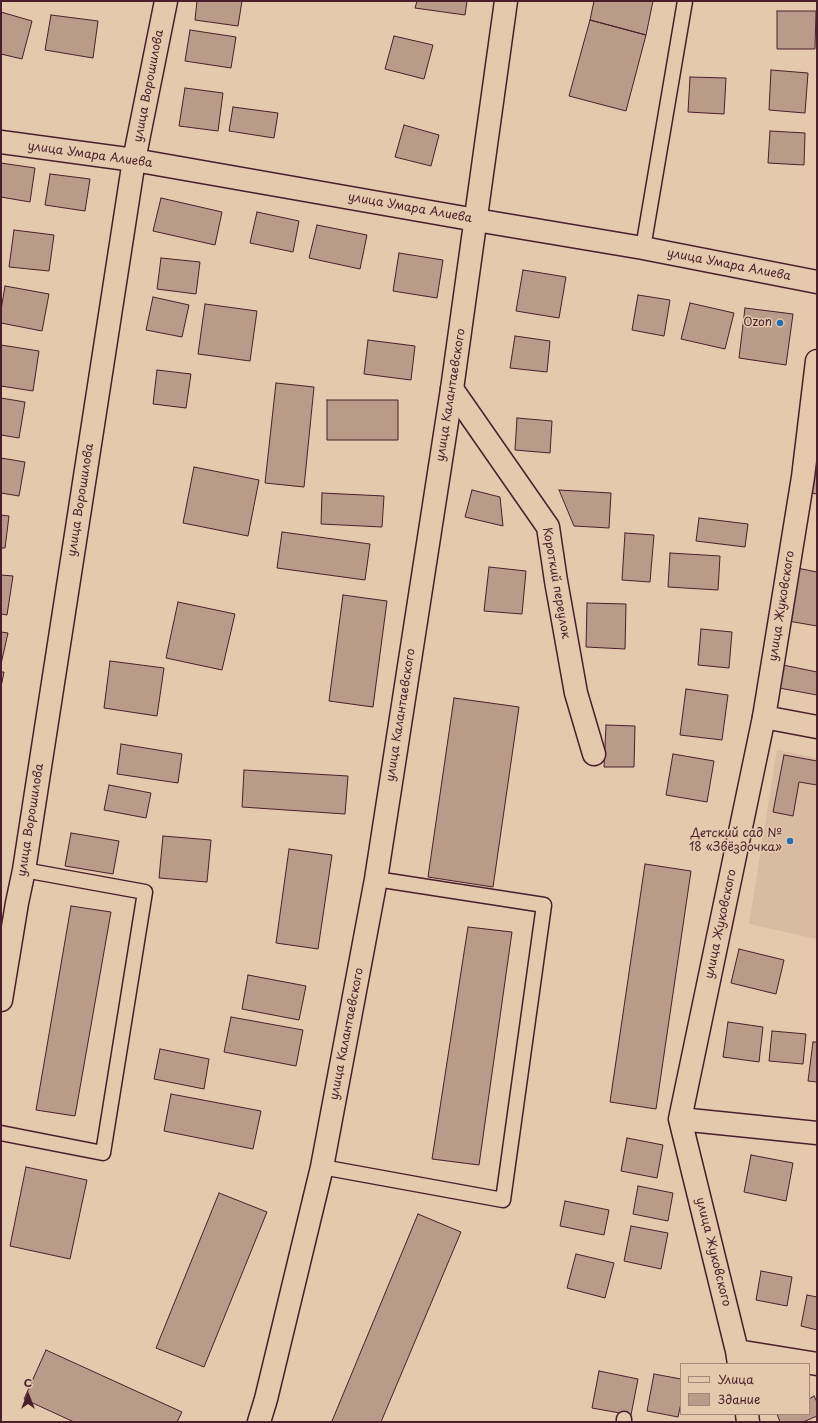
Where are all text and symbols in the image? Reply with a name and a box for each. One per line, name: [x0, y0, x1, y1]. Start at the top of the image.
street label: улица Ворошилова: [131, 29, 167, 143]
street label: улица Умара Алиева: [27, 139, 153, 171]
street label: улица Умара Алиева: [347, 190, 473, 226]
street label: улица Умара Алиева: [666, 246, 792, 284]
place label: Ozon: [743, 316, 772, 330]
marker: Ozon: [775, 318, 785, 328]
street label: улица Калантаевского: [433, 327, 469, 463]
street label: улица Ворошилова: [65, 442, 97, 558]
street label: Короткий переулок: [539, 526, 573, 640]
street label: улица Жуковского: [766, 550, 798, 662]
street label: улица Калантаевского: [383, 647, 419, 783]
street label: улица Ворошилова: [15, 762, 47, 878]
place label: Детский сад № 18 «Звёздочка»: [689, 827, 782, 855]
marker: Детский сад № 18 «Звёздочка»: [785, 836, 795, 846]
street label: улица Жуковского: [702, 868, 740, 980]
street label: улица Калантаевского: [327, 967, 367, 1101]
street label: улица Жуковского: [693, 1196, 733, 1308]
legend: [680, 1363, 810, 1415]
text: Улица: [718, 1370, 754, 1388]
text: С: [24, 1374, 32, 1391]
north arrow: [8, 1375, 48, 1415]
text: Здание: [718, 1390, 760, 1408]

